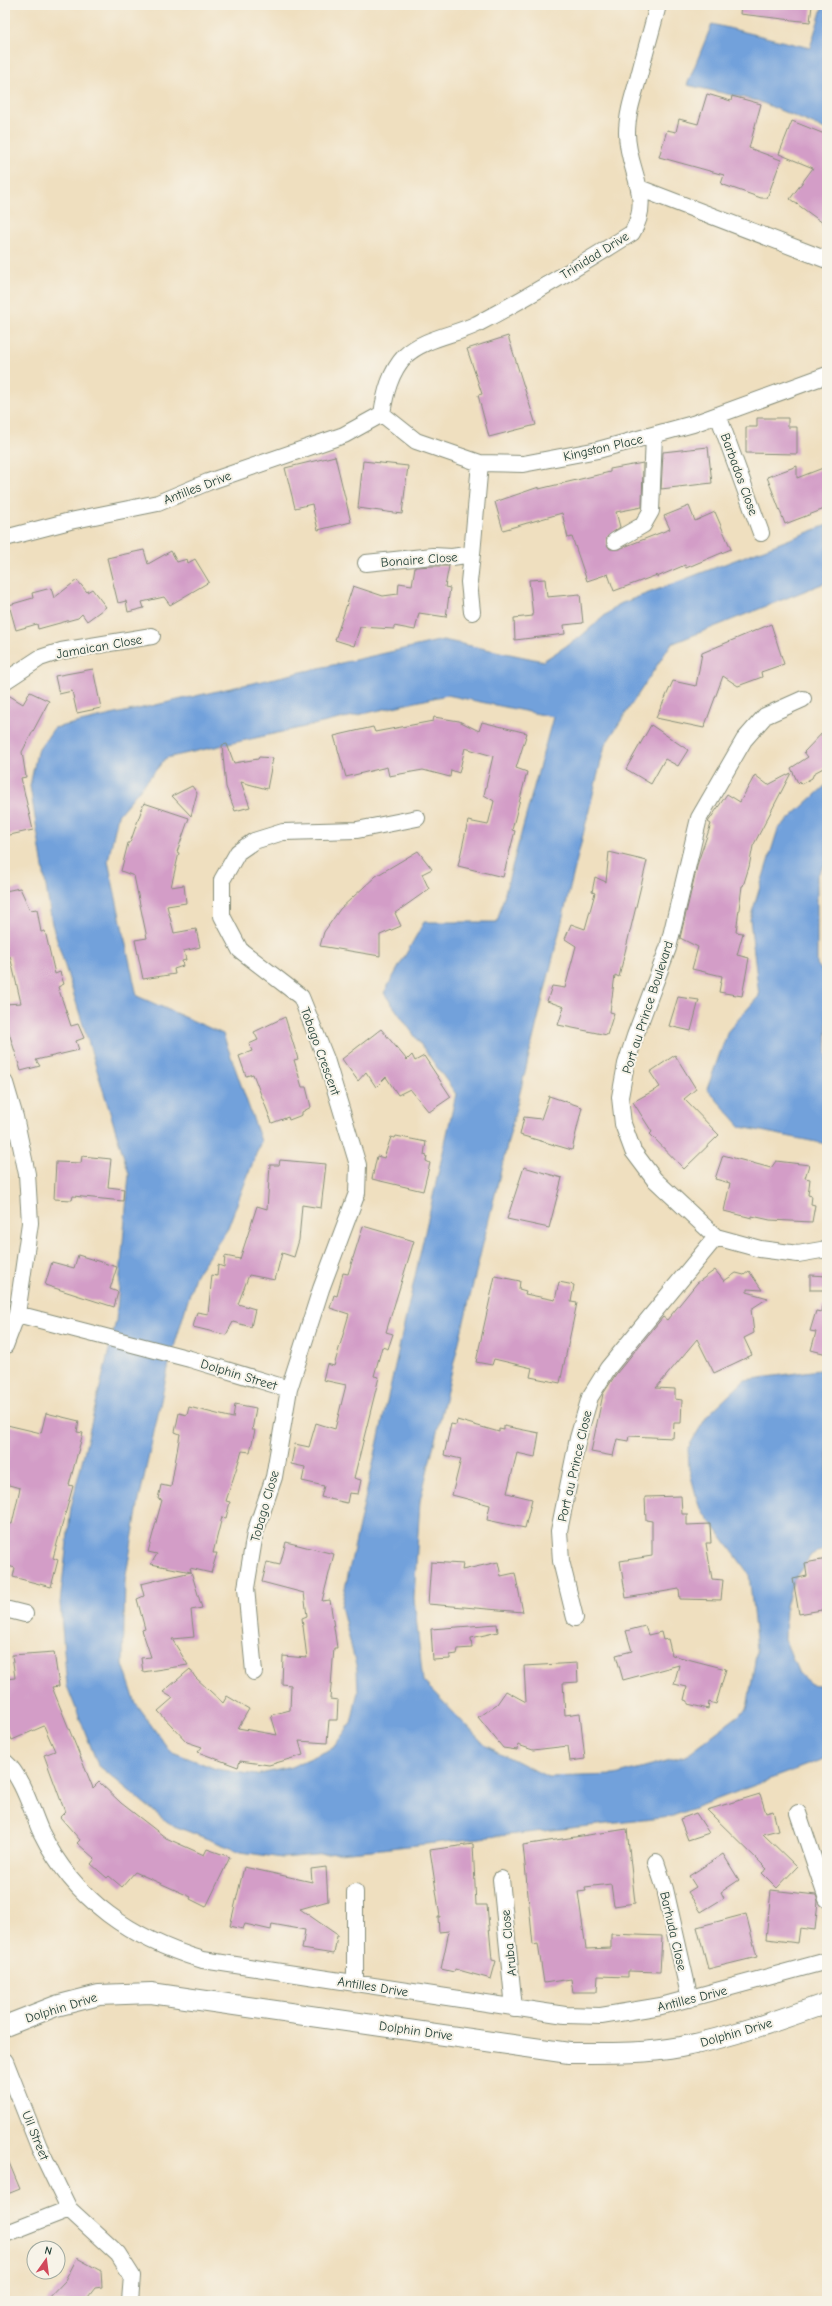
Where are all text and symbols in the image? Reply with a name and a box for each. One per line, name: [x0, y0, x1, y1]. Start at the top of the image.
street label: Trinidad Drive: [557, 228, 632, 282]
street label: Kingston Place: [562, 431, 645, 464]
street label: Barbados Close: [718, 431, 762, 518]
street label: Antilles Drive: [161, 468, 234, 507]
street label: Bonaire Close: [380, 549, 458, 570]
street label: Jamaican Close: [55, 631, 144, 661]
street label: Port au Prince Boulevard: [619, 939, 676, 1075]
street label: Tobago Crescent: [298, 1005, 344, 1098]
street label: Dolphin Street: [199, 1356, 280, 1394]
street label: Port au Prince Close: [554, 1409, 595, 1523]
street label: Tobago Close: [247, 1468, 282, 1544]
street label: Barhuda Close: [657, 1890, 690, 1973]
street label: Aruba Close: [497, 1908, 519, 1977]
street label: Antilles Drive: [337, 1974, 410, 2000]
street label: Antilles Drive: [656, 1982, 729, 2014]
street label: Dolphin Drive: [23, 1989, 99, 2026]
street label: Dolphin Drive: [698, 2015, 774, 2050]
street label: Dolphin Drive: [378, 2018, 454, 2043]
street label: Uil Street: [19, 2108, 53, 2163]
north arrow: [26, 2240, 66, 2280]
text: N: [43, 2244, 53, 2258]

